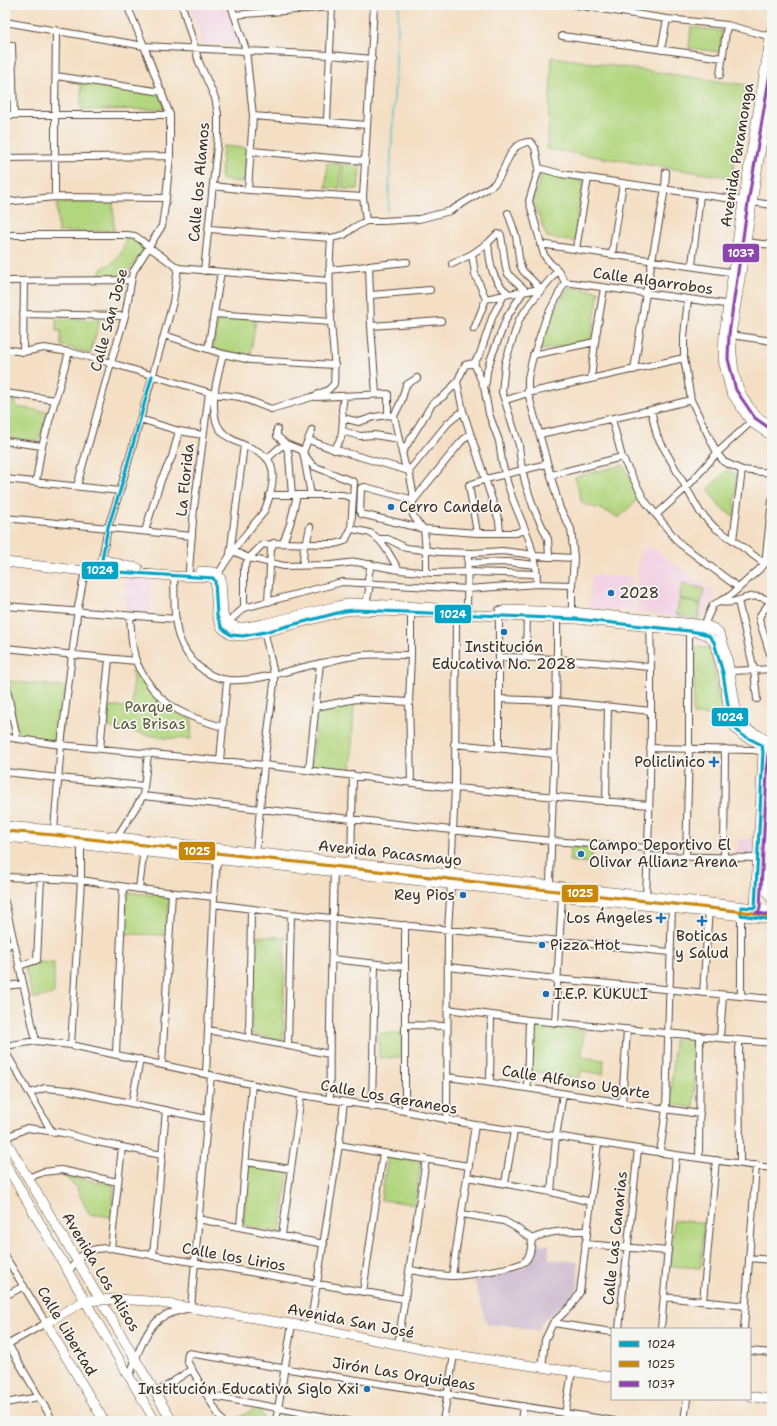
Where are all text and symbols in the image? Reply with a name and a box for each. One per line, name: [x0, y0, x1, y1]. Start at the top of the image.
street label: Avenida Paramonga: [716, 81, 758, 229]
street label: Calle los Alamos: [184, 121, 214, 243]
line badge: 1037: [722, 243, 760, 263]
text: 1037: [727, 246, 755, 261]
street label: Calle Algarrobos: [592, 263, 714, 299]
street label: Calle San Jose: [86, 266, 132, 374]
street label: La Florida: [171, 442, 199, 518]
place label: Cerro Candela: [399, 497, 503, 517]
marker: Cerro Candela: [386, 502, 396, 512]
line badge: 1024: [81, 561, 119, 580]
text: 1024: [87, 563, 114, 578]
place label: 2028: [619, 583, 659, 603]
marker: 2028: [606, 588, 616, 598]
line badge: 1024: [434, 604, 472, 624]
text: 1024: [440, 607, 467, 622]
marker: Institución Educativa No. 2028: [499, 627, 509, 637]
place label: Institución Educativa No. 2028: [432, 637, 576, 674]
park label: Parque Las Brisas: [112, 697, 186, 734]
line badge: 1024: [711, 707, 749, 727]
text: 1024: [717, 710, 744, 725]
place label: Policlinico: [634, 752, 705, 772]
marker: Policlinico: [708, 756, 720, 768]
place label: Campo Deportivo El Olivar Allianz Arena: [589, 835, 738, 872]
street label: Avenida Pacasmayo: [317, 836, 463, 870]
line badge: 1025: [178, 841, 216, 861]
text: 1025: [184, 844, 210, 859]
marker: Campo Deportivo El Olivar Allianz Arena: [576, 849, 586, 859]
line badge: 1025: [561, 884, 599, 903]
place label: Rey Pios: [394, 885, 455, 905]
text: 1025: [567, 886, 593, 901]
marker: Rey Pios: [458, 890, 468, 900]
place label: Los Ángeles: [566, 907, 653, 928]
marker: Los Ángeles: [656, 913, 666, 923]
marker: Boticas y Salud: [697, 916, 707, 926]
place label: Boticas y Salud: [675, 926, 729, 963]
place label: Pizza Hot: [550, 935, 620, 955]
marker: Pizza Hot: [537, 940, 547, 950]
place label: I.E.P. KUKULI: [554, 984, 648, 1004]
marker: I.E.P. KUKULI: [541, 989, 551, 999]
street label: Calle Alfonso Ugarte: [500, 1060, 652, 1104]
street label: Calle Los Geraneos: [319, 1075, 459, 1119]
street label: Calle Las Canarias: [598, 1170, 632, 1306]
street label: Avenida Los Alisos: [57, 1209, 145, 1335]
street label: Calle los Lirios: [180, 1238, 288, 1276]
street label: Calle Libertad: [32, 1282, 102, 1380]
street label: Avenida San José: [286, 1299, 416, 1343]
legend: [611, 1328, 751, 1400]
text: 1024: [647, 1336, 675, 1352]
street label: Jirón Las Orquideas: [331, 1353, 477, 1395]
text: 1025: [647, 1356, 675, 1372]
text: 1037: [647, 1376, 675, 1392]
place label: Institución Educativa Siglo Xxi: [138, 1379, 359, 1399]
marker: Institución Educativa Siglo Xxi: [362, 1384, 372, 1394]

